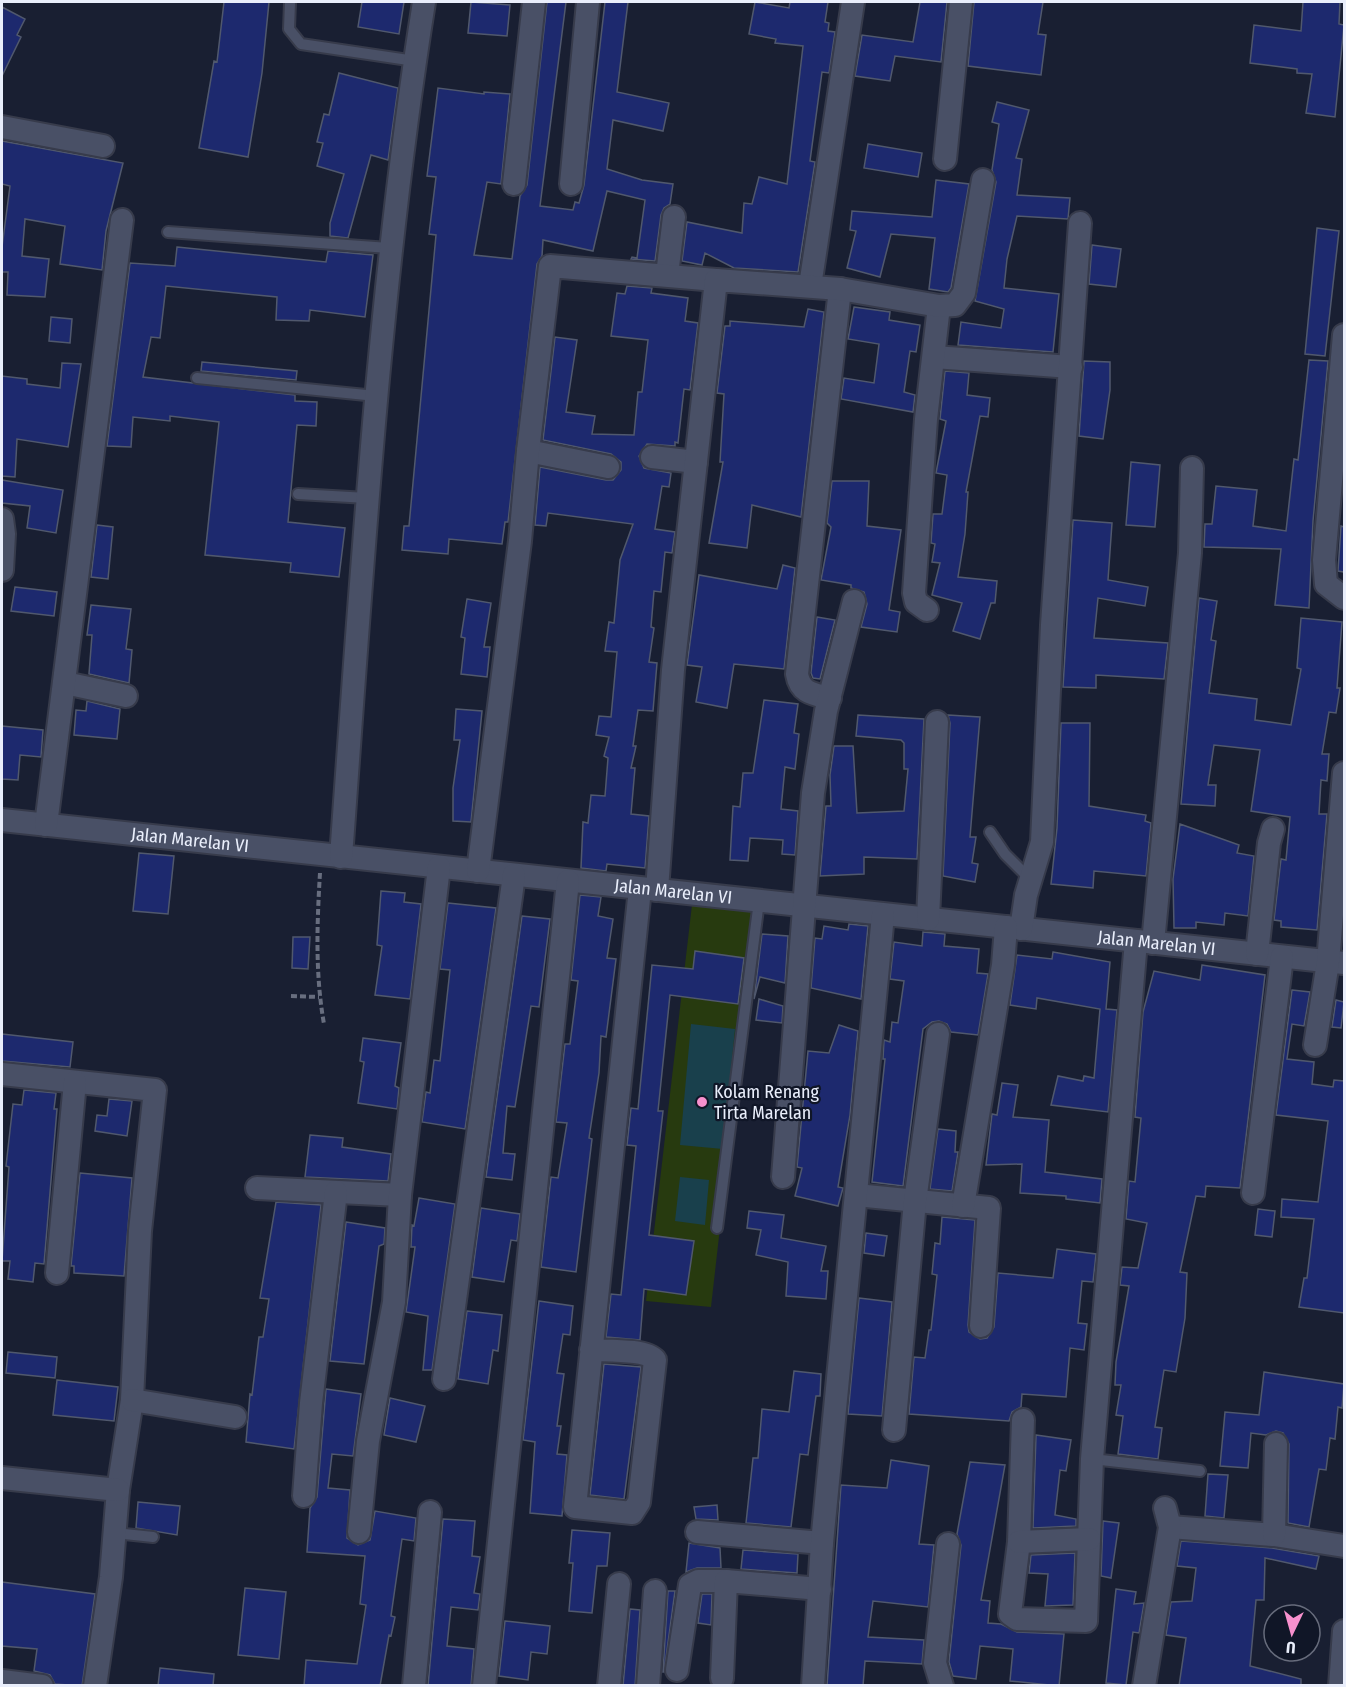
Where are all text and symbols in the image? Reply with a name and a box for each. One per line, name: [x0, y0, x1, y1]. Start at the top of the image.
street label: Jalan Marelan VI: [130, 823, 250, 857]
street label: Jalan Marelan VI: [613, 874, 733, 909]
street label: Jalan Marelan VI: [1097, 926, 1216, 960]
place label: Kolam Renang Tirta Marelan: [714, 1081, 820, 1124]
marker: Kolam Renang Tirta Marelan: [695, 1095, 709, 1109]
north arrow: [1262, 1603, 1322, 1663]
text: U: [1285, 1638, 1296, 1657]

